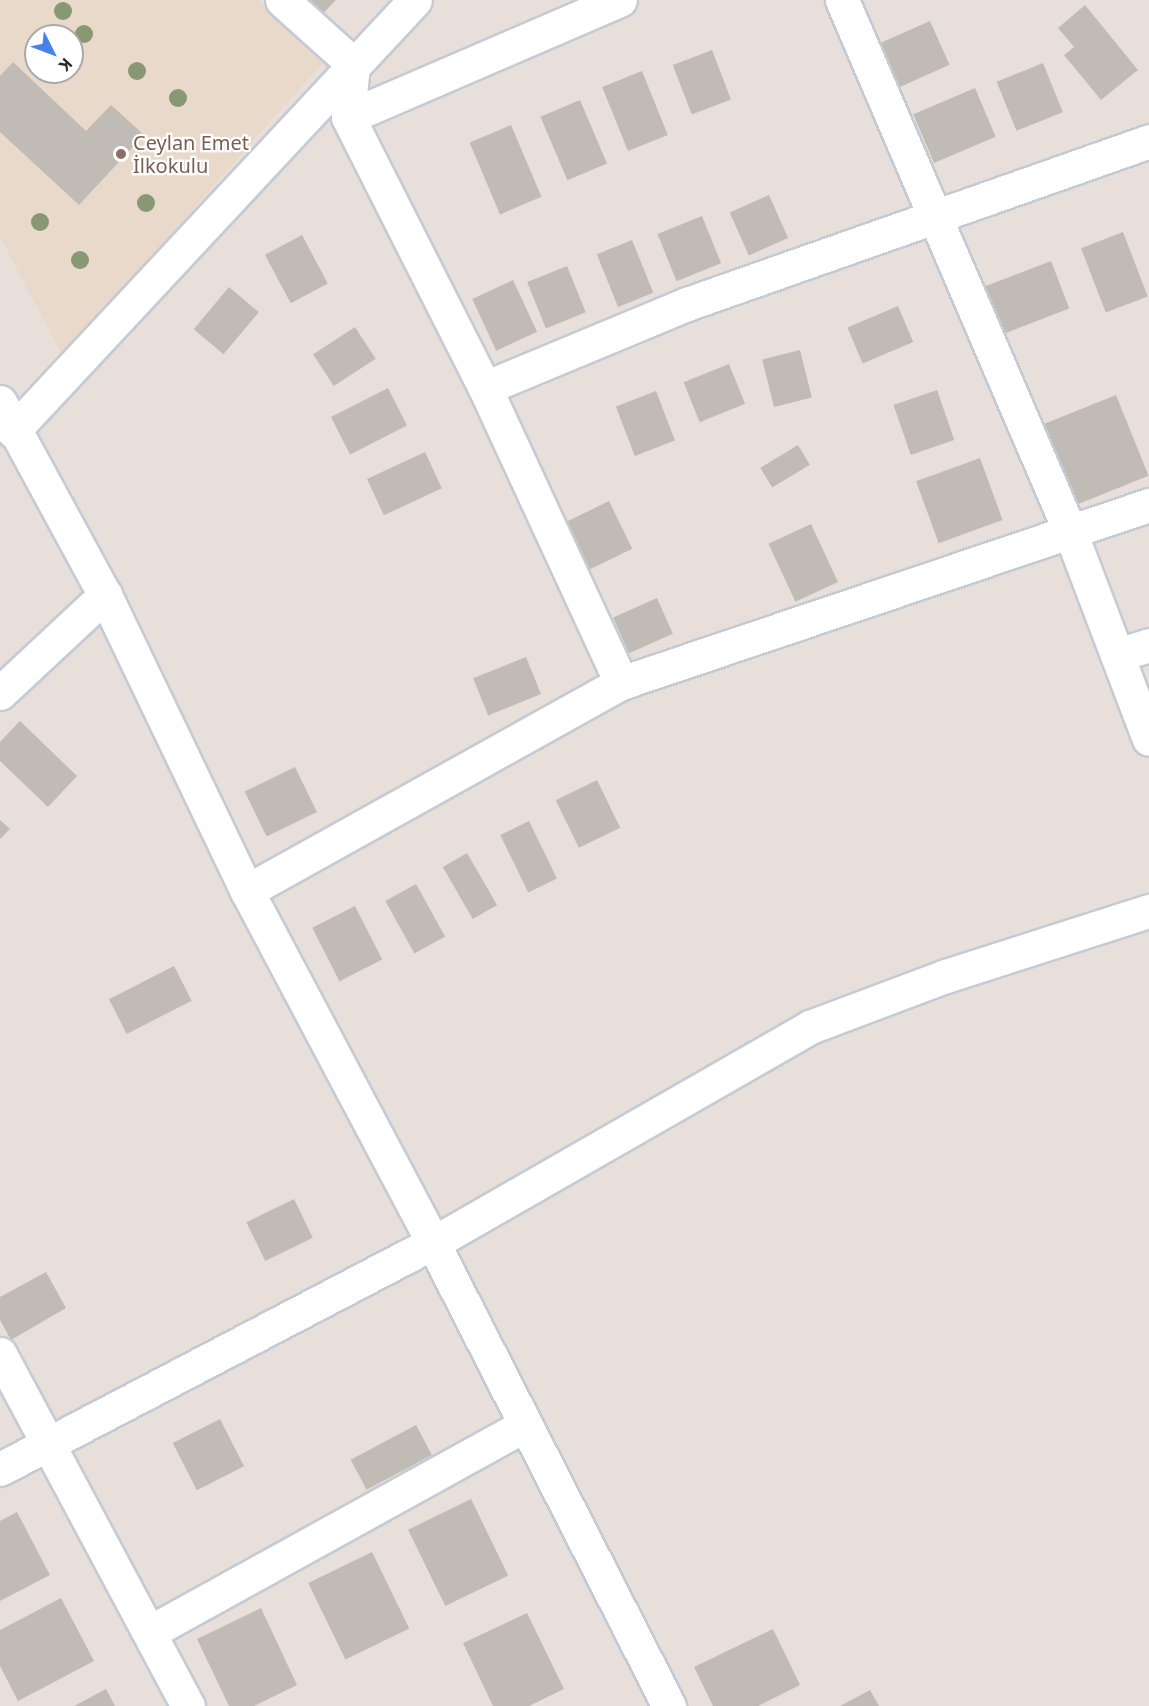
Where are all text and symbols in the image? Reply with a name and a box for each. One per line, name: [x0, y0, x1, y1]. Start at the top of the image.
north arrow: [24, 24, 84, 84]
text: K: [54, 53, 78, 76]
place label: Ceylan Emet İlkokulu: [133, 130, 249, 177]
marker: Ceylan Emet İlkokulu: [114, 147, 128, 161]

